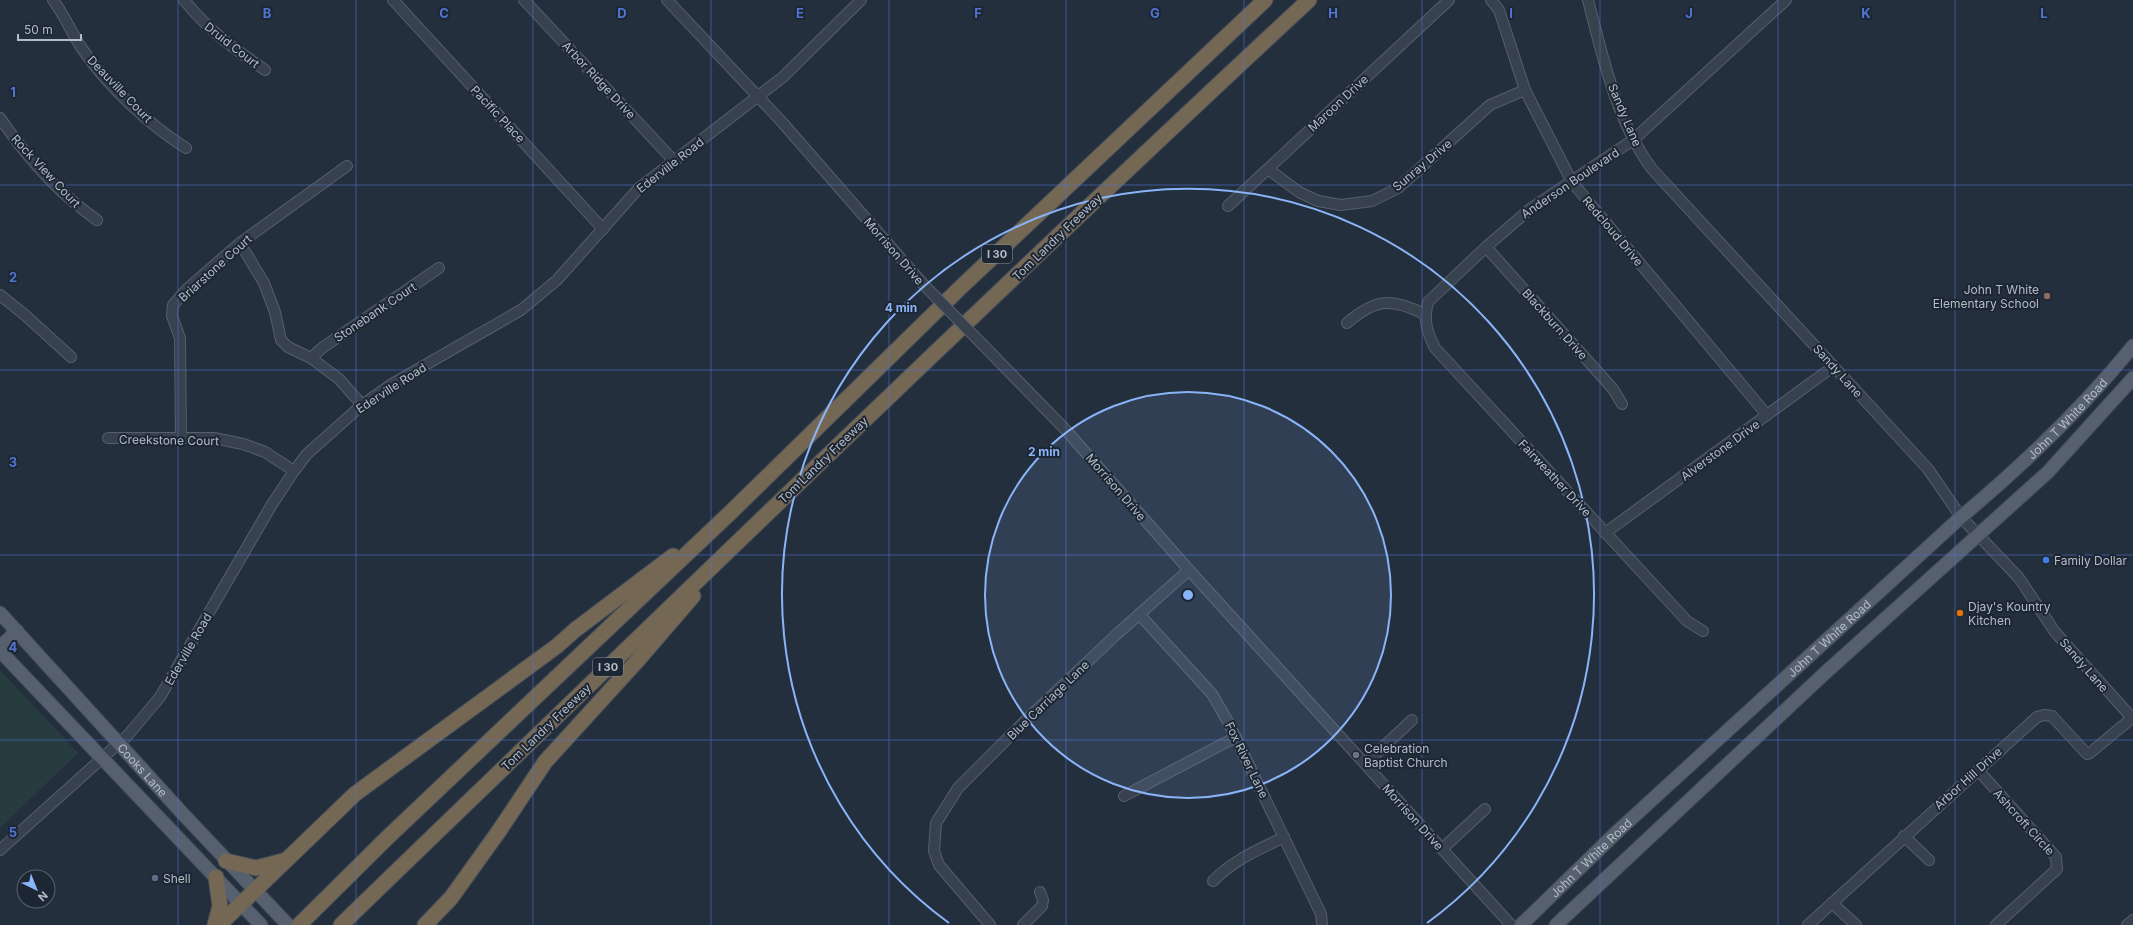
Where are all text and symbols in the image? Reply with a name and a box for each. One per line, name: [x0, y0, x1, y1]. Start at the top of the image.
text: B: [263, 5, 272, 21]
text: C: [439, 5, 449, 21]
text: D: [617, 5, 627, 21]
text: E: [796, 5, 804, 21]
text: F: [974, 5, 982, 21]
text: G: [1150, 5, 1160, 21]
text: H: [1328, 5, 1338, 21]
text: I: [1509, 5, 1513, 21]
text: J: [1685, 5, 1693, 21]
text: K: [1861, 5, 1871, 21]
text: L: [2040, 5, 2048, 21]
scale bar: [18, 16, 81, 42]
street label: Druid Court: [202, 19, 263, 71]
text: 50 m: [24, 22, 53, 37]
street label: Arbor Ridge Drive: [559, 38, 639, 122]
street label: Deauville Court: [84, 52, 156, 126]
street label: Maroon Drive: [1305, 71, 1371, 135]
street label: Sandy Lane: [1605, 81, 1645, 149]
street label: Pacific Place: [468, 82, 528, 146]
text: 1: [10, 84, 16, 100]
street label: Rock View Court: [8, 131, 84, 211]
street label: Ederville Road: [633, 134, 707, 196]
street label: Sunray Drive: [1389, 136, 1455, 194]
street label: Anderson Boulevard: [1518, 145, 1622, 221]
street label: Tom Landry Freeway: [1009, 190, 1105, 284]
street label: Redcloud Drive: [1579, 193, 1647, 269]
street label: Morrison Drive: [861, 214, 927, 288]
street label: Briarstone Court: [175, 231, 255, 305]
road number: I 30: [982, 245, 1012, 263]
text: 2: [9, 269, 17, 285]
street label: Stonebank Court: [331, 279, 419, 345]
place label: John T White Elementary School: [1933, 282, 2039, 311]
street label: Blackburn Drive: [1519, 285, 1591, 363]
marker: John T White Elementary School: [2042, 291, 2052, 301]
text: 4 min: [885, 300, 917, 315]
street label: Sandy Lane: [1810, 341, 1866, 401]
street label: Ederville Road: [353, 360, 429, 416]
street label: John T White Road: [2024, 375, 2110, 462]
street label: Tom Landry Freeway: [775, 413, 871, 507]
street label: Alverstone Drive: [1678, 416, 1762, 484]
street label: Creekstone Court: [119, 432, 219, 448]
street label: Fairweather Drive: [1515, 436, 1595, 520]
text: 2 min: [1028, 444, 1060, 459]
street label: Morrison Drive: [1083, 450, 1149, 524]
text: 3: [9, 454, 17, 470]
place label: Family Dollar: [2054, 553, 2127, 568]
marker: Family Dollar: [2041, 555, 2051, 565]
centre of rings: [1181, 588, 1195, 602]
street label: John T White Road: [1784, 596, 1874, 680]
place label: Djay's Kountry Kitchen: [1968, 599, 2051, 628]
marker: Djay's Kountry Kitchen: [1955, 608, 1965, 618]
street label: Ederville Road: [161, 610, 215, 688]
street label: Sandy Lane: [2056, 635, 2112, 695]
text: 4: [9, 639, 18, 655]
street label: Blue Carriage Lane: [1004, 657, 1092, 743]
road number: I 30: [593, 658, 623, 676]
street label: Tom Landry Freeway: [498, 680, 594, 774]
street label: Fox River Lane: [1222, 719, 1272, 801]
street label: Cooks Lane: [115, 740, 171, 800]
place label: Celebration Baptist Church: [1364, 741, 1448, 770]
street label: Arbor Hill Drive: [1931, 744, 2005, 812]
marker: Celebration Baptist Church: [1351, 750, 1361, 760]
street label: Morrison Drive: [1379, 781, 1447, 853]
street label: Ashcroft Circle: [1990, 786, 2058, 858]
street label: John T White Road: [1547, 815, 1635, 900]
text: 5: [9, 824, 17, 840]
north arrow: [16, 869, 56, 909]
place label: Shell: [163, 871, 191, 886]
marker: Shell: [150, 873, 160, 883]
text: N: [35, 888, 51, 904]

